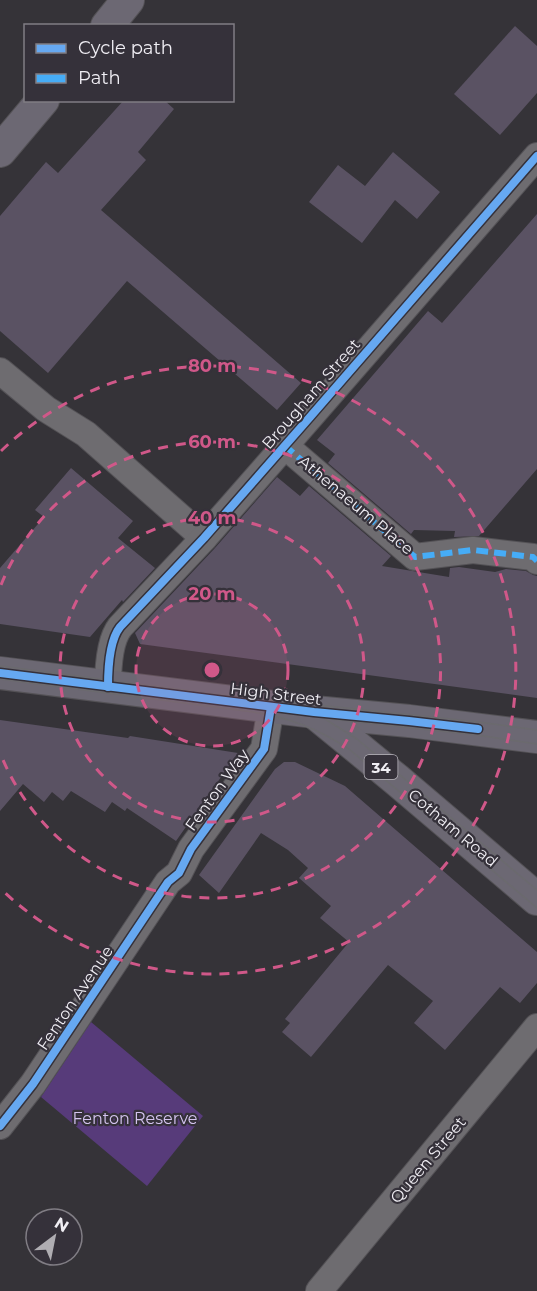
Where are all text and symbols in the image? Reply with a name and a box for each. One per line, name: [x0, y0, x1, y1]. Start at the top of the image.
legend: [24, 24, 234, 102]
text: Cycle path: [78, 37, 173, 59]
text: Path: [78, 67, 121, 89]
street label: Brougham Street: [258, 335, 364, 453]
text: 80 m: [188, 355, 236, 377]
text: 60 m: [188, 431, 236, 453]
street label: Athenaeum Place: [295, 451, 417, 559]
text: 40 m: [188, 507, 236, 529]
text: 20 m: [189, 583, 235, 605]
centre of rings: [202, 660, 222, 680]
street label: High Street: [229, 679, 323, 709]
street label: Fenton Way: [181, 745, 253, 835]
road number: 34: [364, 755, 398, 779]
street label: Cotham Road: [404, 785, 502, 871]
street label: Fenton Avenue: [33, 942, 117, 1054]
park label: Fenton Reserve: [72, 1109, 198, 1128]
street label: Queen Street: [386, 1113, 470, 1207]
north arrow: [24, 1207, 84, 1267]
text: N: [51, 1213, 72, 1236]

